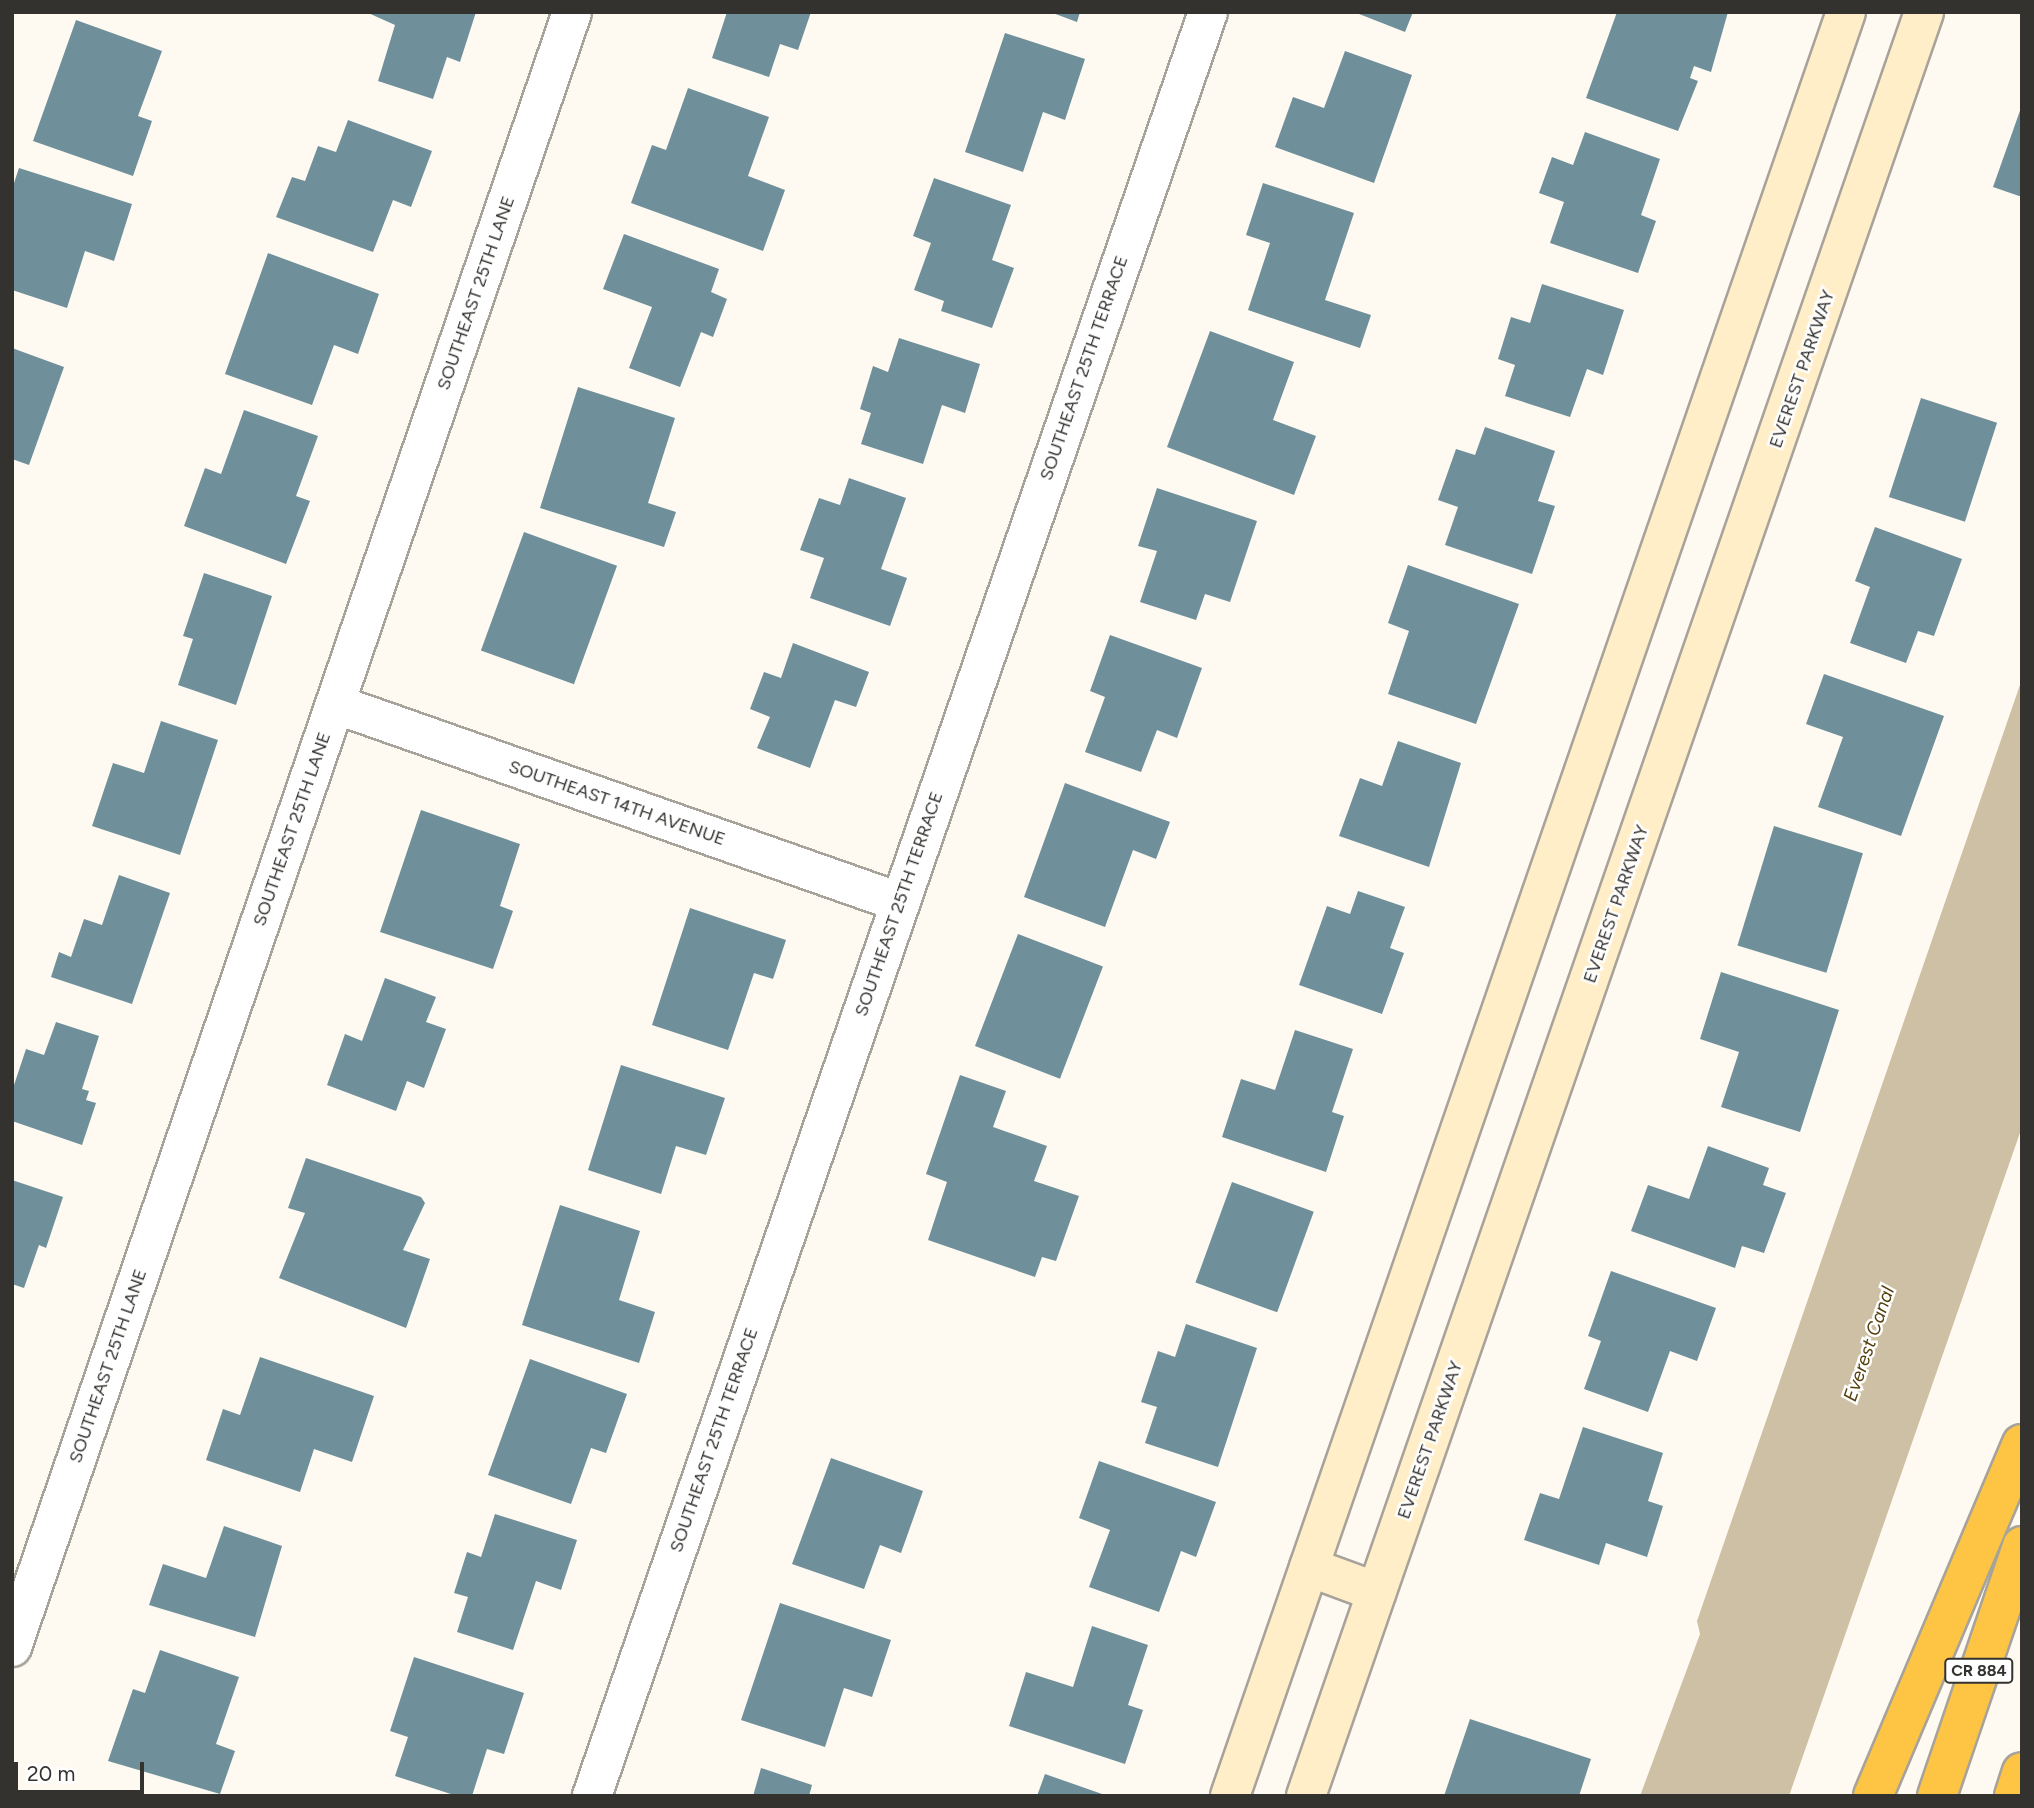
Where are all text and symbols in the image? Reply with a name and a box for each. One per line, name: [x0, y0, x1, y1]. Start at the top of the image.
street label: SOUTHEAST 25TH LANE: [433, 193, 519, 393]
street label: SOUTHEAST 25TH TERRACE: [1035, 253, 1133, 483]
street label: EVEREST PARKWAY: [1765, 287, 1839, 451]
street label: SOUTHEAST 25TH LANE: [249, 729, 335, 929]
street label: SOUTHEAST 14TH AVENUE: [506, 756, 728, 850]
street label: SOUTHEAST 25TH TERRACE: [850, 789, 948, 1019]
street label: EVEREST PARKWAY: [1579, 822, 1653, 986]
street label: SOUTHEAST 25TH LANE: [65, 1266, 151, 1466]
water label: Everest Canal: [1839, 1284, 1899, 1404]
street label: SOUTHEAST 25TH TERRACE: [665, 1325, 763, 1555]
street label: EVEREST PARKWAY: [1393, 1358, 1467, 1522]
road number: CR 884: [1944, 1658, 2014, 1684]
scale bar: [18, 1748, 147, 1792]
text: 20 m: [27, 1761, 75, 1786]

